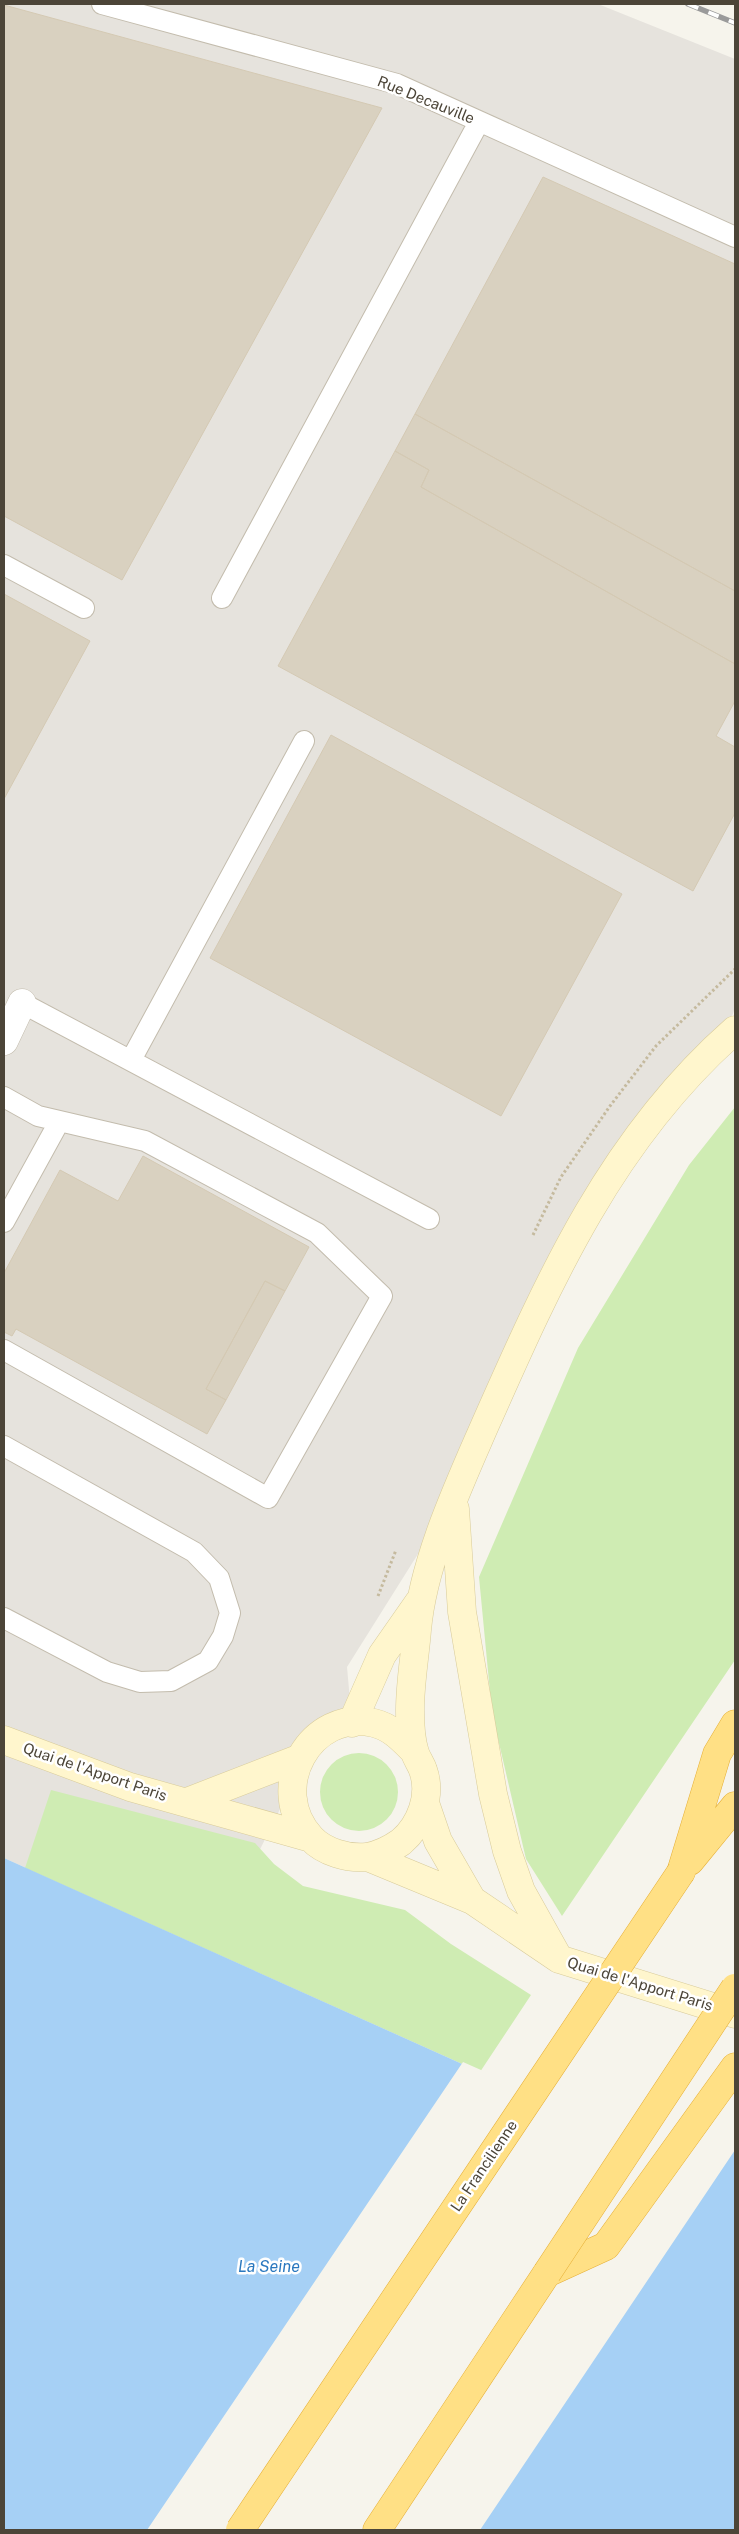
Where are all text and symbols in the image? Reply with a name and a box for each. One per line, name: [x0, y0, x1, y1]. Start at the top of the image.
street label: Rue Decauville: [375, 72, 477, 127]
street label: Quai de l'Apport Paris: [21, 1739, 169, 1804]
street label: Quai de l'Apport Paris: [565, 1953, 715, 2014]
street label: La Francilienne: [447, 2117, 520, 2214]
water label: La Seine: [238, 2257, 300, 2276]

